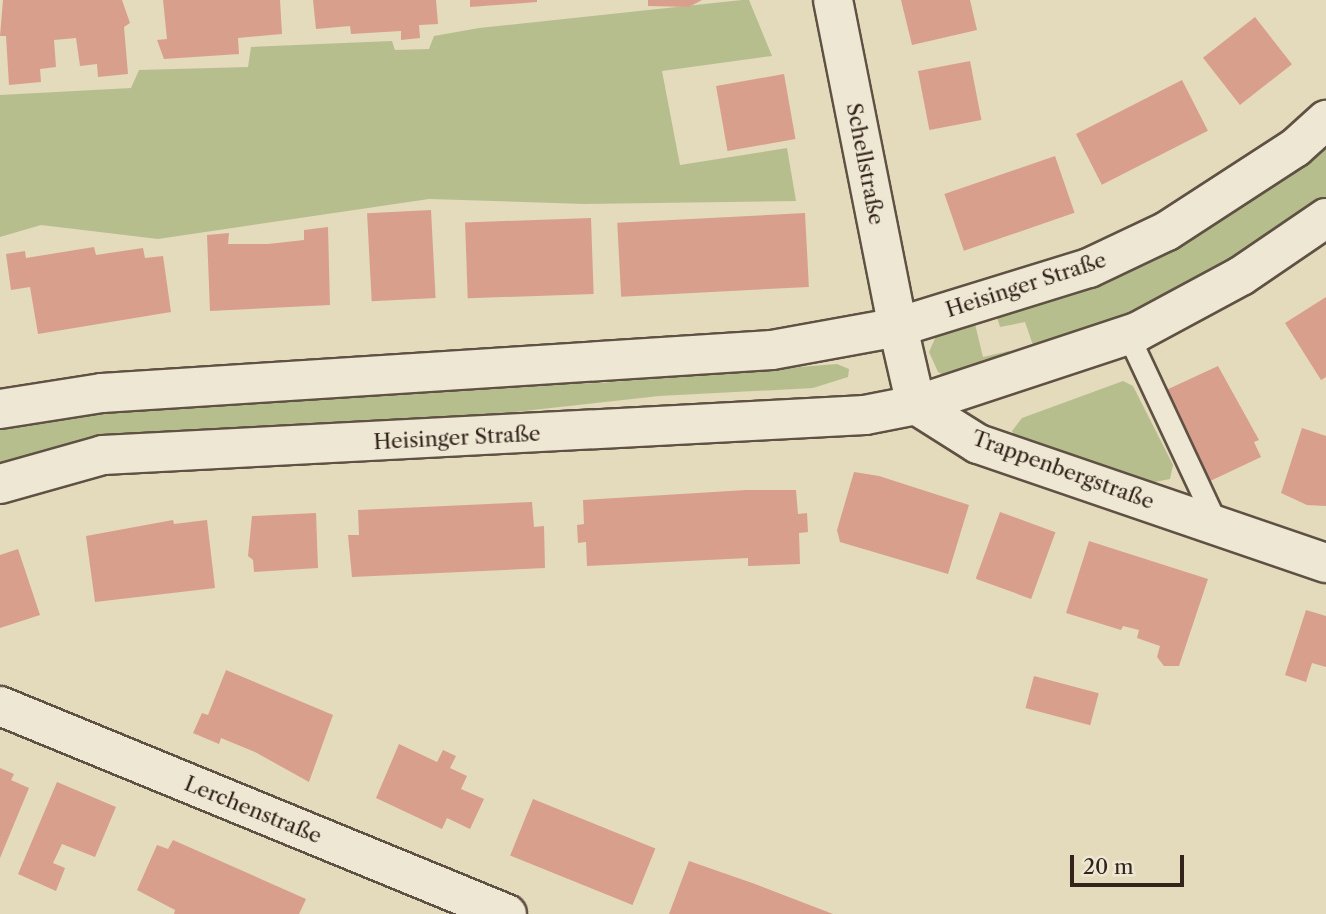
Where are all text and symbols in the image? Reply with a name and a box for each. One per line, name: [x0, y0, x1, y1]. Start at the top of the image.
street label: Schellstraße: [841, 101, 889, 227]
street label: Heisinger Straße: [942, 247, 1110, 323]
street label: Heisinger Straße: [373, 421, 541, 455]
street label: Trappenbergstraße: [969, 425, 1157, 515]
street label: Lerchenstraße: [181, 771, 325, 849]
scale bar: [1074, 841, 1188, 885]
text: 20 m: [1083, 854, 1134, 879]

